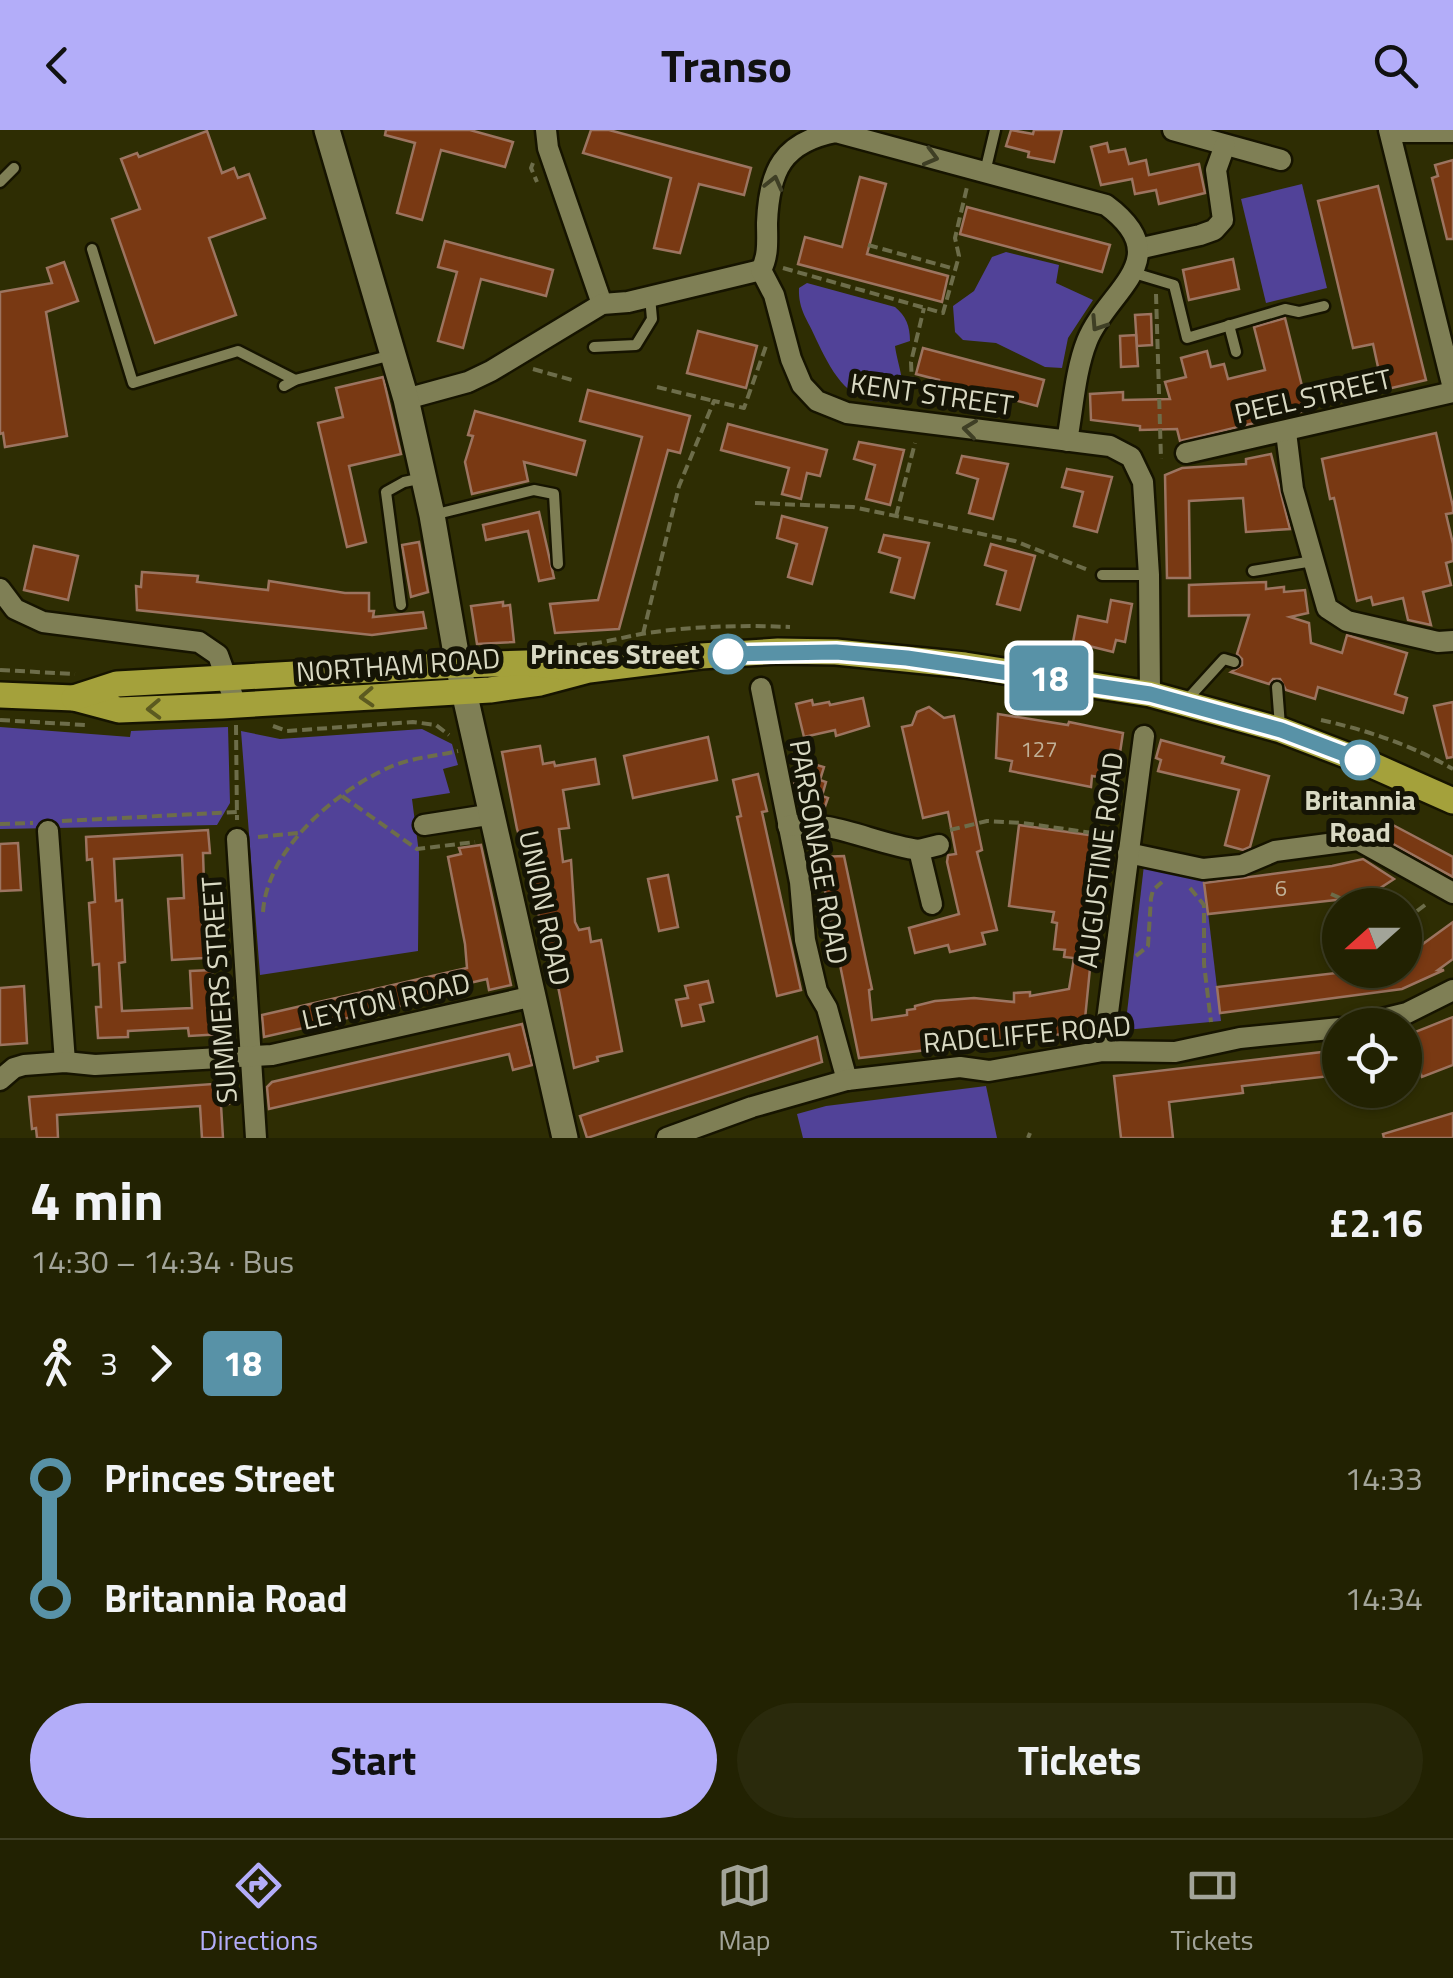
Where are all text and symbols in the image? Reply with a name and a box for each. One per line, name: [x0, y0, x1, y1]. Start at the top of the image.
text: Transo: [661, 31, 792, 99]
icon: back: [30, 38, 85, 93]
icon: search: [1368, 38, 1423, 93]
one-way arrow: [922, 146, 939, 167]
one-way arrow: [762, 175, 783, 192]
one-way arrow: [1092, 313, 1111, 331]
street label: PEEL STREET: [1230, 357, 1396, 434]
street label: KENT STREET: [848, 361, 1017, 426]
one-way arrow: [962, 419, 978, 440]
place label: Princes Street: [530, 632, 700, 675]
marker: Princes Street: [709, 635, 747, 673]
street label: NORTHAM ROAD: [294, 636, 501, 693]
line badge: 18: [1004, 646, 1094, 710]
text: 18: [1029, 651, 1069, 705]
one-way arrow: [358, 686, 374, 707]
one-way arrow: [146, 698, 162, 719]
house number: 127: [1021, 732, 1057, 766]
street label: PARSONAGE ROAD: [779, 736, 860, 968]
marker: Britannia Road: [1341, 741, 1379, 779]
street label: AUGUSTINE ROAD: [1065, 749, 1134, 970]
place label: Britannia Road: [1304, 778, 1416, 853]
street label: UNION ROAD: [508, 826, 583, 989]
house number: 6: [1275, 871, 1287, 905]
street label: SUMMERS STREET: [189, 875, 248, 1105]
north arrow: [1322, 888, 1422, 988]
map controls: [1322, 888, 1422, 1108]
street label: LEYTON ROAD: [297, 960, 474, 1041]
street label: RADCLIFFE ROAD: [921, 1003, 1133, 1064]
button: locate: [1322, 1008, 1422, 1108]
text: 4 min: [30, 1158, 164, 1241]
text: £2.16: [1328, 1194, 1423, 1252]
text: 14:30 – 14:34 · Bus: [30, 1237, 294, 1285]
icon: walk: [30, 1336, 85, 1391]
icon: forward: [133, 1336, 188, 1391]
text: 18: [223, 1336, 262, 1390]
text: 3: [100, 1339, 118, 1387]
text: Princes Street: [104, 1449, 335, 1507]
text: 14:33: [1344, 1454, 1423, 1502]
text: Britannia Road: [104, 1569, 348, 1627]
text: 14:34: [1344, 1574, 1423, 1622]
button: Start: [30, 1703, 717, 1818]
button: Tickets: [737, 1703, 1423, 1818]
tab: Directions: [199, 1858, 318, 1961]
tab: Map: [717, 1858, 772, 1961]
tab: Tickets: [1171, 1858, 1254, 1961]

